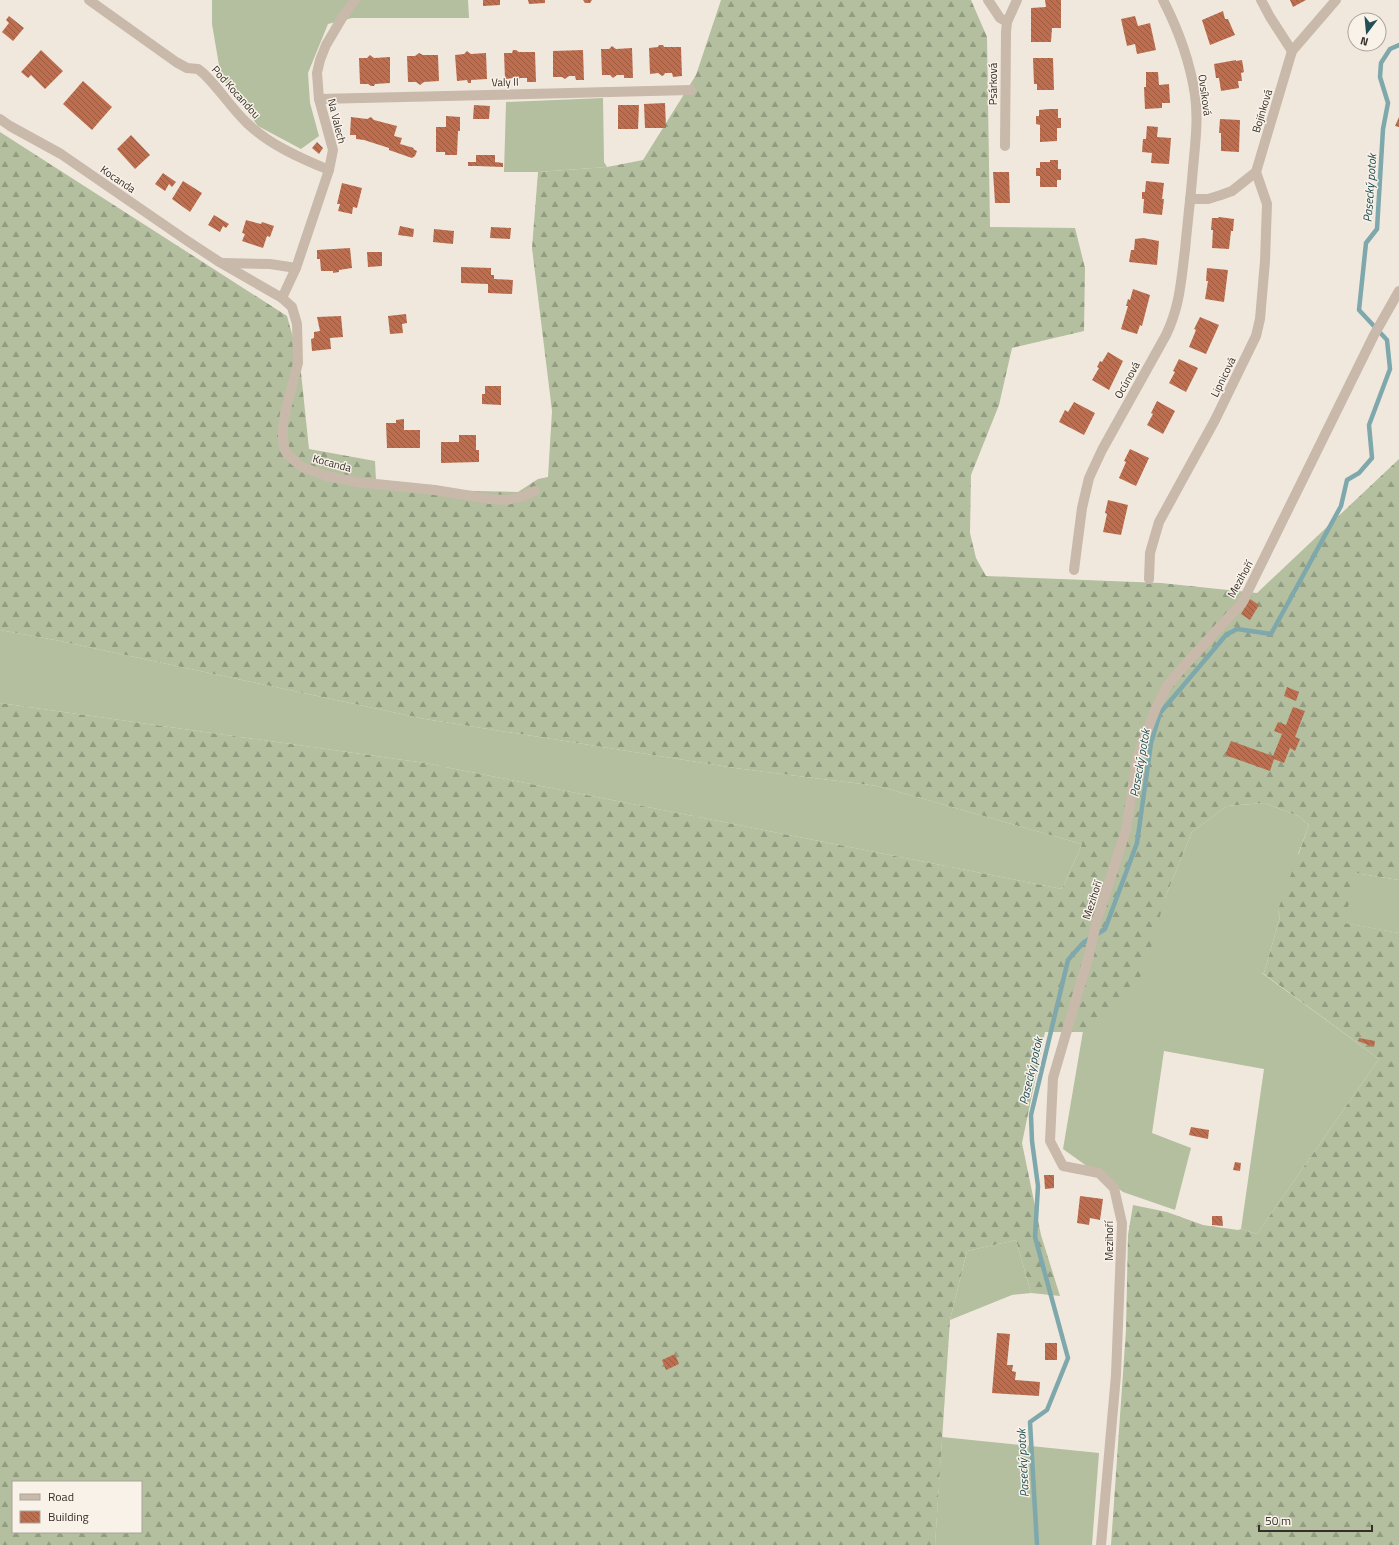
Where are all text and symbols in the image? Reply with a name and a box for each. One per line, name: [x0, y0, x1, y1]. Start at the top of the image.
north arrow: [1347, 12, 1387, 52]
text: N: [1358, 33, 1370, 50]
street label: Pod Kocandou: [208, 62, 264, 122]
street label: Psárková: [985, 62, 1001, 105]
street label: Ovsíková: [1194, 73, 1216, 117]
street label: Valy II: [491, 74, 519, 90]
street label: Bojínková: [1248, 87, 1276, 135]
street label: Na Valech: [324, 97, 350, 145]
water label: Pasecký potok: [1358, 151, 1381, 223]
street label: Kocanda: [97, 161, 139, 197]
street label: Lipnicová: [1206, 354, 1240, 400]
street label: Ocúnová: [1110, 358, 1144, 401]
street label: Kocanda: [311, 450, 354, 476]
street label: Mezihoří: [1223, 556, 1257, 600]
water label: Pasecký potok: [1124, 726, 1155, 798]
street label: Mezihoří: [1078, 877, 1106, 922]
water label: Pasecký potok: [1014, 1034, 1048, 1106]
street label: Mezihoří: [1101, 1219, 1117, 1261]
water label: Pasecký potok: [1011, 1427, 1034, 1498]
legend: [12, 1481, 142, 1533]
text: Road: [48, 1487, 74, 1506]
text: Building: [48, 1507, 89, 1526]
scale bar: [1259, 1507, 1372, 1533]
text: 50 m: [1265, 1511, 1291, 1530]

